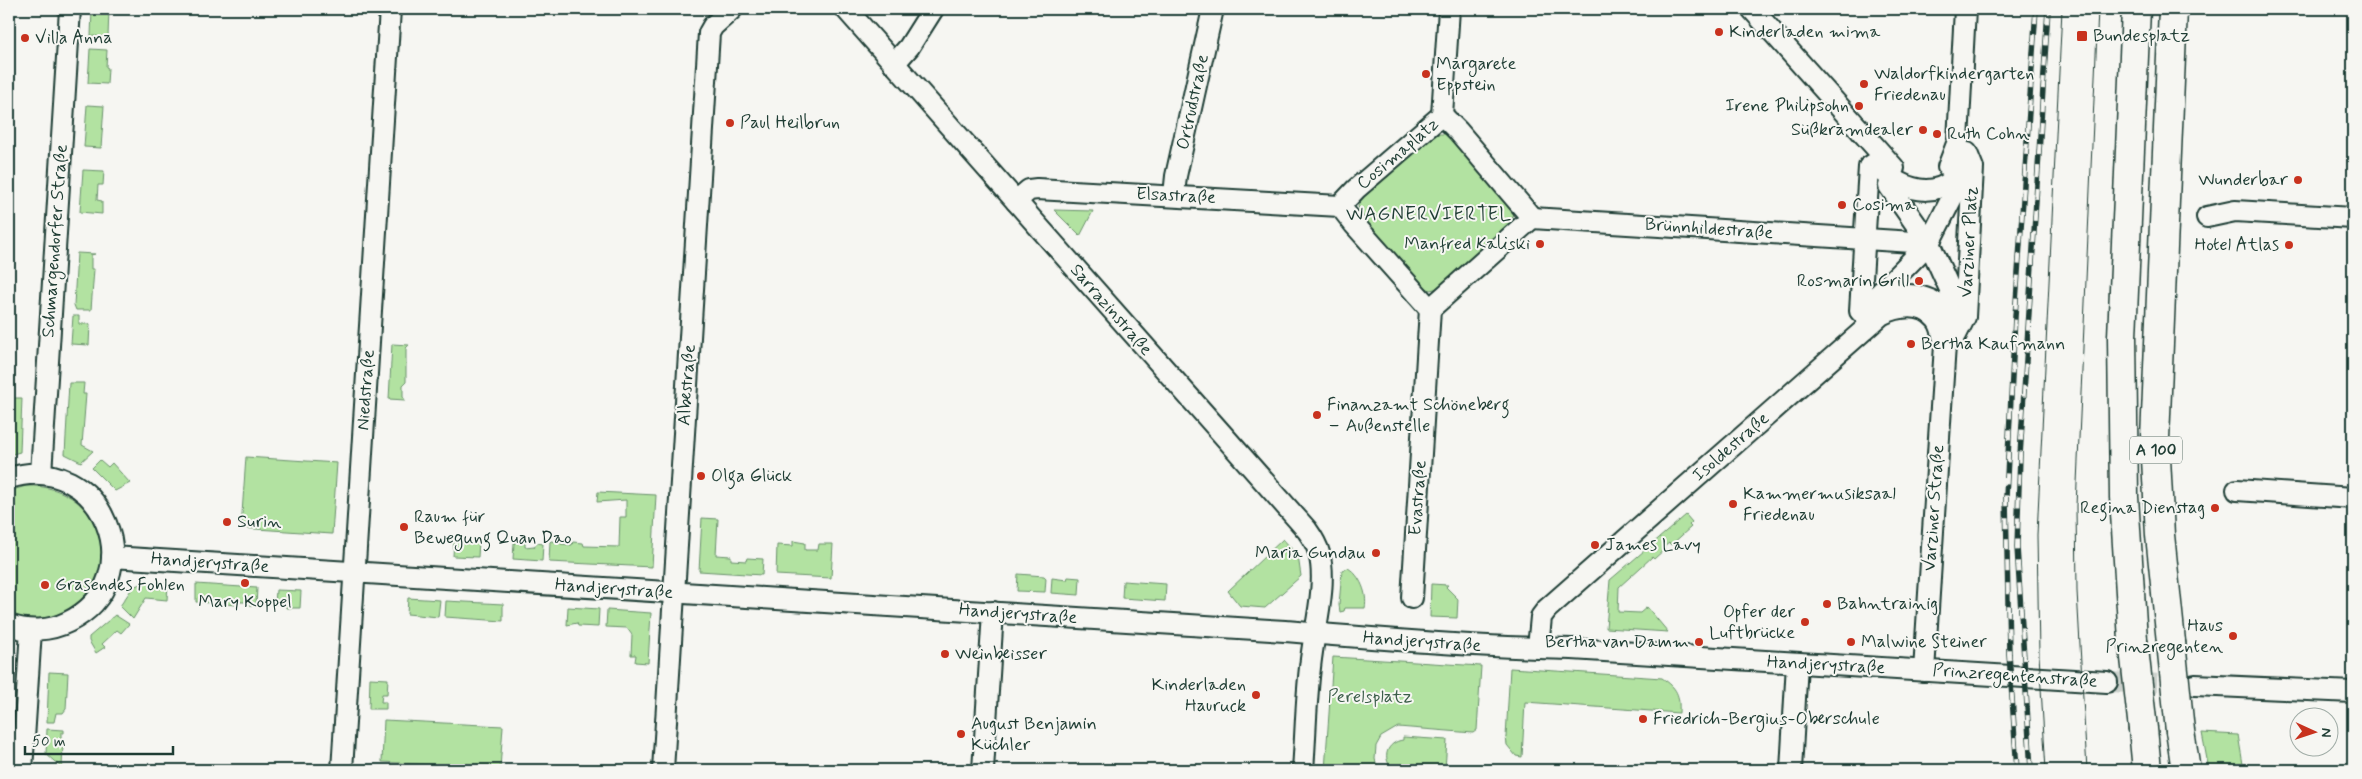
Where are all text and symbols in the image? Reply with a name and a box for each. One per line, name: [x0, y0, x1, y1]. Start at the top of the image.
place label: Kinderladen mima: [1729, 20, 1881, 44]
place label: Bundesplatz: [2093, 24, 2190, 48]
place label: Villa Anna: [35, 26, 113, 50]
marker: Kinderladen mima: [1713, 26, 1725, 38]
marker: Bundesplatz: [2075, 29, 2089, 43]
marker: Villa Anna: [19, 32, 31, 44]
street label: Ortrudstraße: [1171, 52, 1215, 152]
place label: Margarete Eppstein: [1436, 52, 1517, 97]
place label: Waldorfkindergarten Friedenau: [1874, 62, 2034, 107]
marker: Margarete Eppstein: [1420, 68, 1432, 80]
marker: Waldorfkindergarten Friedenau: [1858, 78, 1870, 90]
place label: Irene Philipsohn: [1725, 94, 1849, 118]
marker: Irene Philipsohn: [1853, 100, 1865, 112]
place label: Paul Heilbrun: [740, 111, 840, 135]
street label: Cosimaplatz: [1352, 112, 1444, 195]
marker: Paul Heilbrun: [724, 117, 736, 129]
place label: Süßkramdealer: [1791, 118, 1914, 142]
place label: Ruth Cohn: [1947, 122, 2029, 146]
marker: Süßkramdealer: [1917, 124, 1929, 136]
marker: Ruth Cohn: [1931, 128, 1943, 140]
street label: Schmargendorfer Straße: [36, 143, 75, 339]
place label: Wunderbar: [2198, 168, 2289, 192]
marker: Wunderbar: [2292, 174, 2304, 186]
street label: Elsastraße: [1136, 182, 1217, 210]
street label: Varziner Platz: [1954, 186, 1984, 298]
place label: Cosima: [1852, 193, 1915, 217]
marker: Cosima: [1836, 199, 1848, 211]
district label: WAGNERVIERTEL: [1346, 202, 1512, 227]
street label: Brünnhildestraße: [1644, 213, 1774, 245]
place label: Manfred Kaliski: [1404, 232, 1530, 256]
place label: Hotel Atlas: [2194, 233, 2279, 257]
marker: Manfred Kaliski: [1534, 238, 1546, 250]
marker: Hotel Atlas: [2283, 239, 2295, 251]
street label: Sarrazinstraße: [1064, 259, 1158, 361]
place label: Rosmarin Grill: [1797, 269, 1909, 293]
marker: Rosmarin Grill: [1913, 275, 1925, 287]
place label: Bertha Kaufmann: [1921, 332, 2065, 356]
marker: Bertha Kaufmann: [1905, 338, 1917, 350]
street label: Albestraße: [672, 343, 702, 427]
street label: Niedstraße: [351, 349, 381, 431]
place label: Finanzamt Schöneberg – Außenstelle: [1327, 393, 1510, 438]
street label: Isoldestraße: [1687, 407, 1775, 487]
marker: Finanzamt Schöneberg – Außenstelle: [1311, 409, 1323, 421]
road number: A 100: [2130, 436, 2182, 464]
street label: Varziner Straße: [1918, 444, 1950, 572]
street label: Evastraße: [1403, 459, 1433, 537]
place label: Olga Glück: [711, 464, 792, 490]
marker: Olga Glück: [695, 470, 707, 482]
place label: Kammermusiksaal Friedenau: [1743, 482, 1896, 527]
place label: Regina Dienstag: [2080, 496, 2205, 522]
marker: Kammermusiksaal Friedenau: [1727, 498, 1739, 510]
marker: Regina Dienstag: [2209, 502, 2221, 514]
place label: Raum für Bewegung Quan Dao: [414, 505, 572, 552]
place label: Surin: [237, 510, 281, 534]
marker: Surin: [221, 516, 233, 528]
marker: Raum für Bewegung Quan Dao: [398, 521, 410, 533]
place label: James Lavy: [1605, 533, 1701, 557]
marker: James Lavy: [1589, 539, 1601, 551]
place label: Maria Gundau: [1255, 541, 1366, 565]
street label: Handjerystraße: [150, 547, 270, 579]
marker: Maria Gundau: [1370, 547, 1382, 559]
place label: Grasendes Fohlen: [55, 573, 185, 597]
street label: Handjerystraße: [554, 573, 674, 605]
marker: Mary Koppel: [239, 577, 251, 589]
marker: Grasendes Fohlen: [39, 579, 51, 591]
place label: Mary Koppel: [198, 590, 292, 614]
place label: Bahntrainig: [1837, 592, 1938, 616]
street label: Handjerystraße: [958, 598, 1078, 630]
marker: Bahntrainig: [1821, 598, 1833, 610]
place label: Opfer der Luftbrücke: [1709, 600, 1796, 645]
place label: Haus Prinzregenten: [2106, 614, 2223, 660]
marker: Opfer der Luftbrücke: [1799, 616, 1811, 628]
street label: Handjerystraße: [1362, 626, 1482, 658]
place label: Bertha van Damm: [1545, 630, 1689, 654]
place label: Malwine Steiner: [1861, 630, 1987, 654]
marker: Haus Prinzregenten: [2227, 630, 2239, 642]
marker: Bertha van Damm: [1693, 636, 1705, 648]
marker: Malwine Steiner: [1845, 636, 1857, 648]
place label: Weinbeisser: [955, 642, 1047, 666]
marker: Weinbeisser: [939, 648, 951, 660]
street label: Handjerystraße: [1766, 650, 1886, 680]
street label: Prinzregentenstraße: [1932, 658, 2098, 695]
place label: Kinderladen Hauruck: [1152, 673, 1246, 718]
park label: Perelsplatz: [1327, 685, 1413, 709]
marker: Kinderladen Hauruck: [1250, 689, 1262, 701]
north arrow: [2290, 706, 2340, 756]
place label: Friedrich-Bergius-Oberschule: [1653, 707, 1880, 732]
place label: August Benjamin Küchler: [971, 712, 1097, 757]
marker: Friedrich-Bergius-Oberschule: [1637, 713, 1649, 725]
scale bar: [25, 724, 172, 756]
text: N: [2317, 727, 2335, 738]
marker: August Benjamin Küchler: [955, 728, 967, 740]
text: 50 m: [32, 732, 66, 752]

